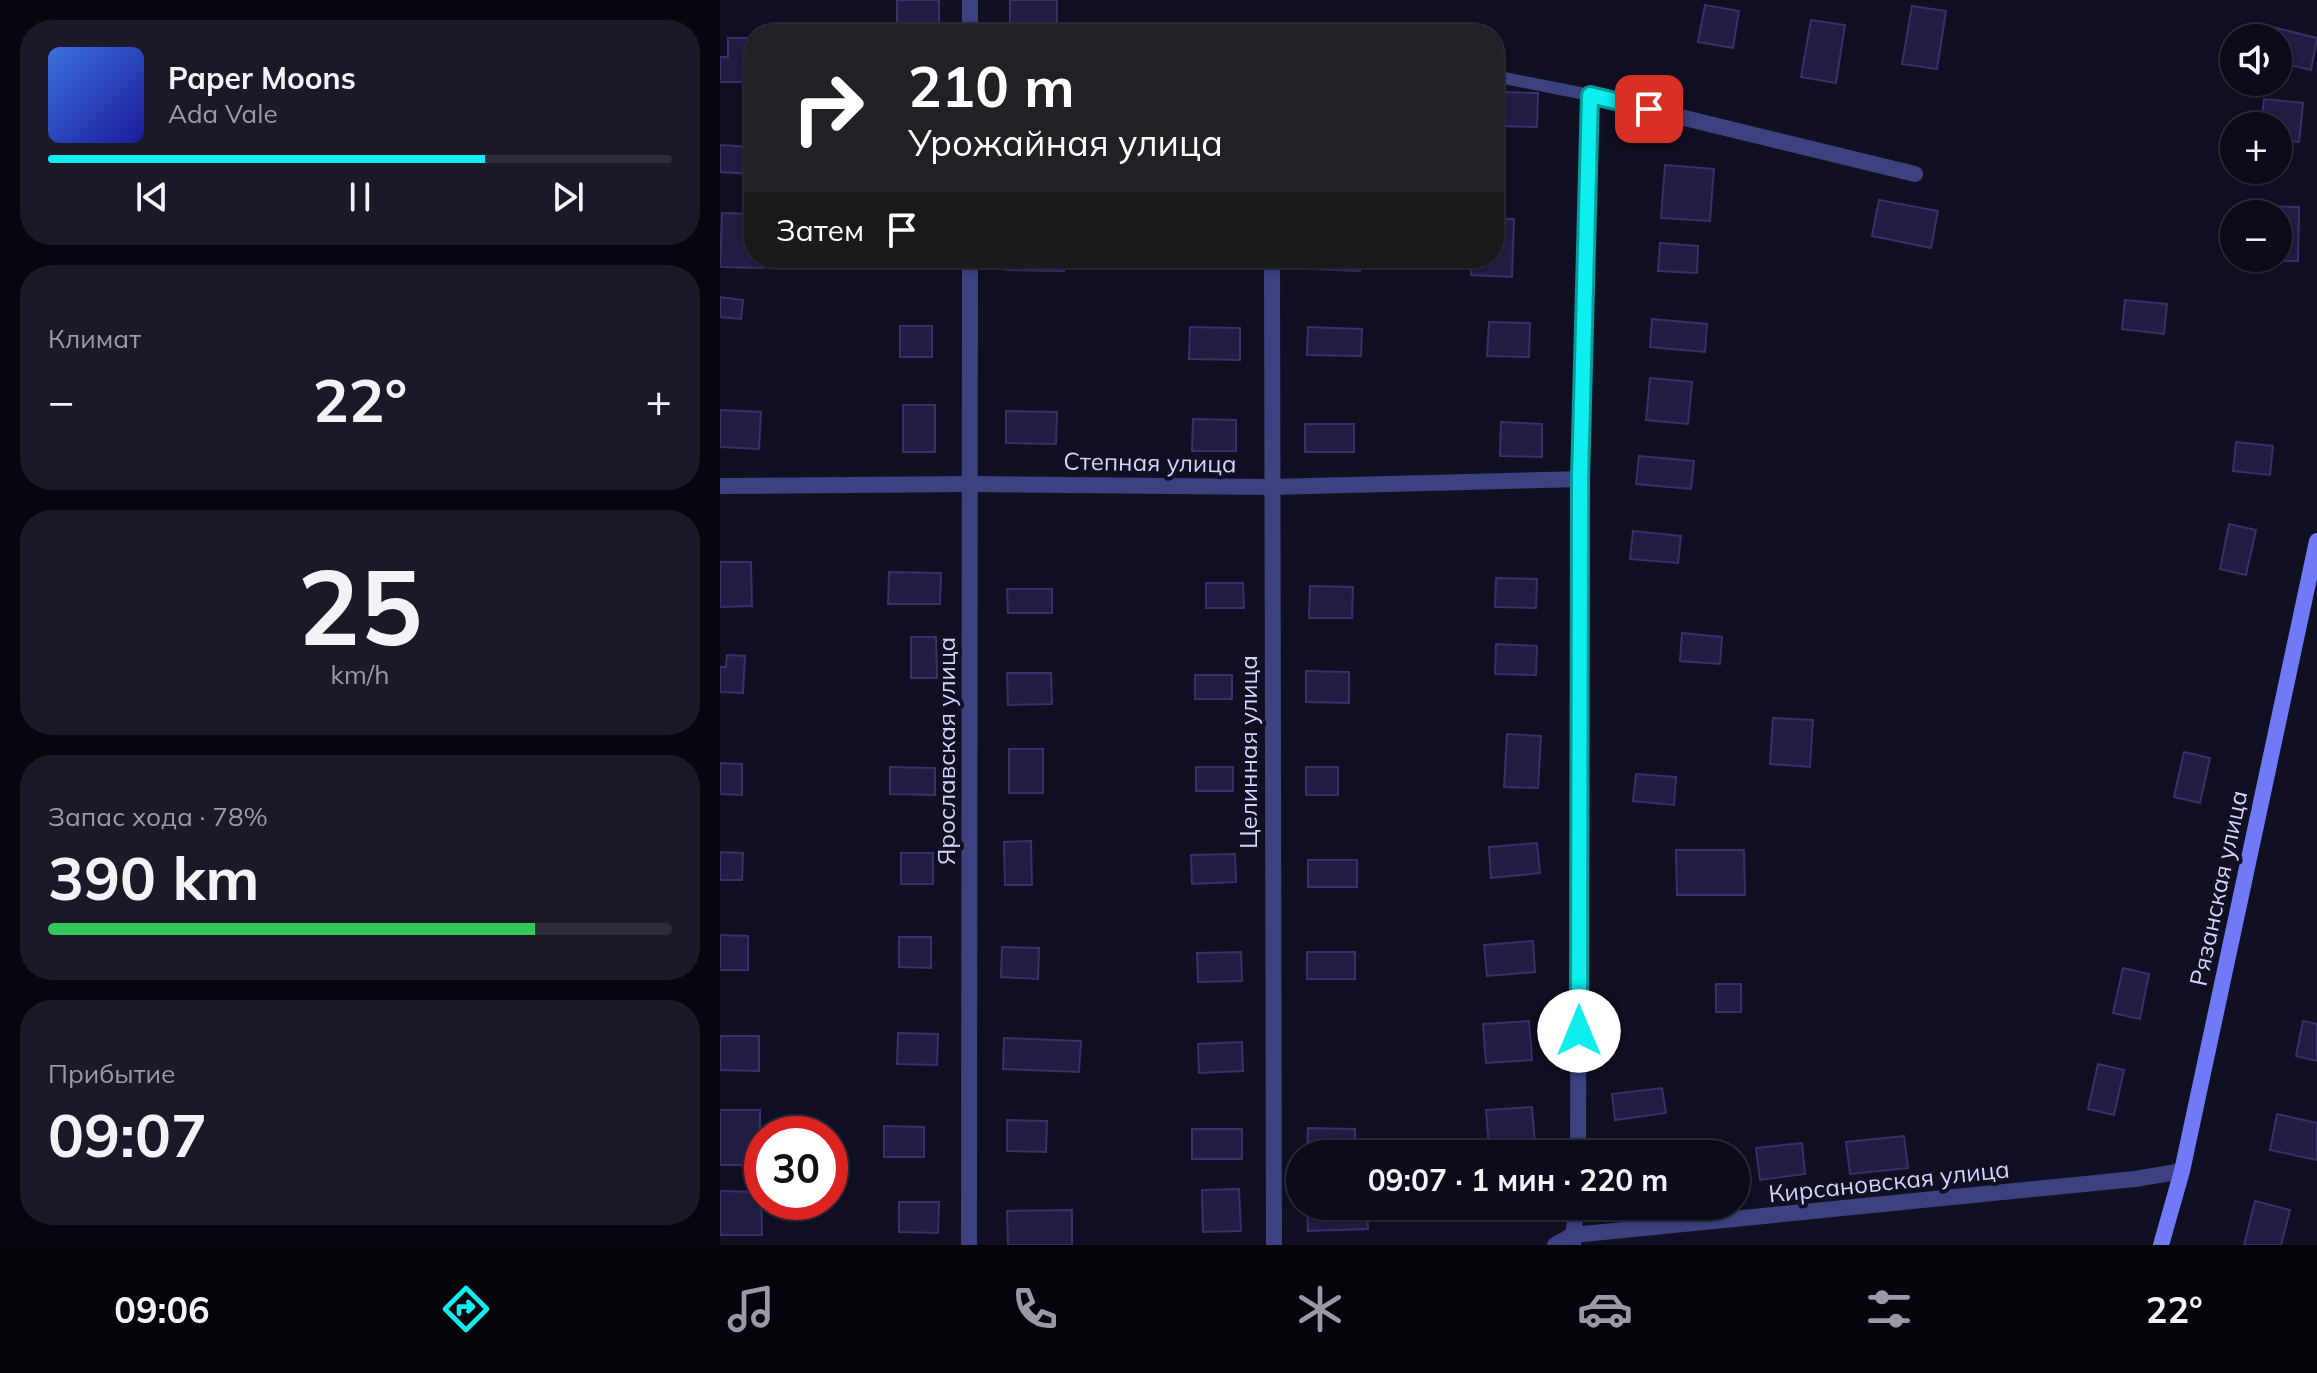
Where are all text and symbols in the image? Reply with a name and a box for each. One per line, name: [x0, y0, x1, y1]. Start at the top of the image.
map controls: [2220, 24, 2292, 272]
button: sound: [2220, 24, 2292, 96]
text: 210 m: [908, 51, 1075, 121]
icon: right: [776, 56, 880, 160]
text: Paper Moons: [168, 59, 356, 97]
pin: [1615, 75, 1683, 143]
icon: arrive: [1627, 87, 1671, 131]
text: Ada Vale: [168, 97, 278, 130]
button: +: [2220, 112, 2292, 184]
text: Урожайная улица: [908, 120, 1223, 165]
icon: previous: [130, 175, 174, 219]
icon: pause: [338, 175, 382, 219]
icon: next: [546, 175, 590, 219]
button: −: [2220, 200, 2292, 272]
icon: arrive: [880, 208, 924, 252]
text: Затем: [776, 211, 864, 249]
text: Климат: [48, 322, 141, 355]
text: 22°: [313, 362, 407, 437]
text: −: [48, 373, 74, 428]
text: +: [646, 373, 672, 428]
street label: Степная улица: [1063, 445, 1237, 479]
text: 25: [298, 540, 422, 671]
street label: Ярославская улица: [931, 637, 961, 865]
street label: Целинная улица: [1233, 655, 1263, 849]
text: km/h: [331, 658, 389, 691]
street label: Рязанская улица: [2183, 788, 2253, 988]
text: Запас хода · 78%: [48, 800, 268, 833]
text: 390 km: [48, 840, 260, 915]
position arrow: [1537, 989, 1621, 1073]
text: Прибытие: [48, 1057, 175, 1090]
text: 09:07: [48, 1097, 207, 1172]
speed limit sign: 30: [744, 1116, 848, 1220]
street label: Кирсановская улица: [1767, 1153, 2011, 1209]
text: 09:07 · 1 мин · 220 m: [1368, 1161, 1668, 1199]
icon: directions: [438, 1281, 494, 1337]
icon: music: [723, 1281, 779, 1337]
icon: phone: [1007, 1281, 1063, 1337]
icon: climate: [1292, 1281, 1348, 1337]
icon: car: [1577, 1281, 1633, 1337]
icon: filters: [1861, 1281, 1917, 1337]
text: 09:06: [114, 1287, 210, 1332]
text: 22°: [2146, 1287, 2203, 1332]

